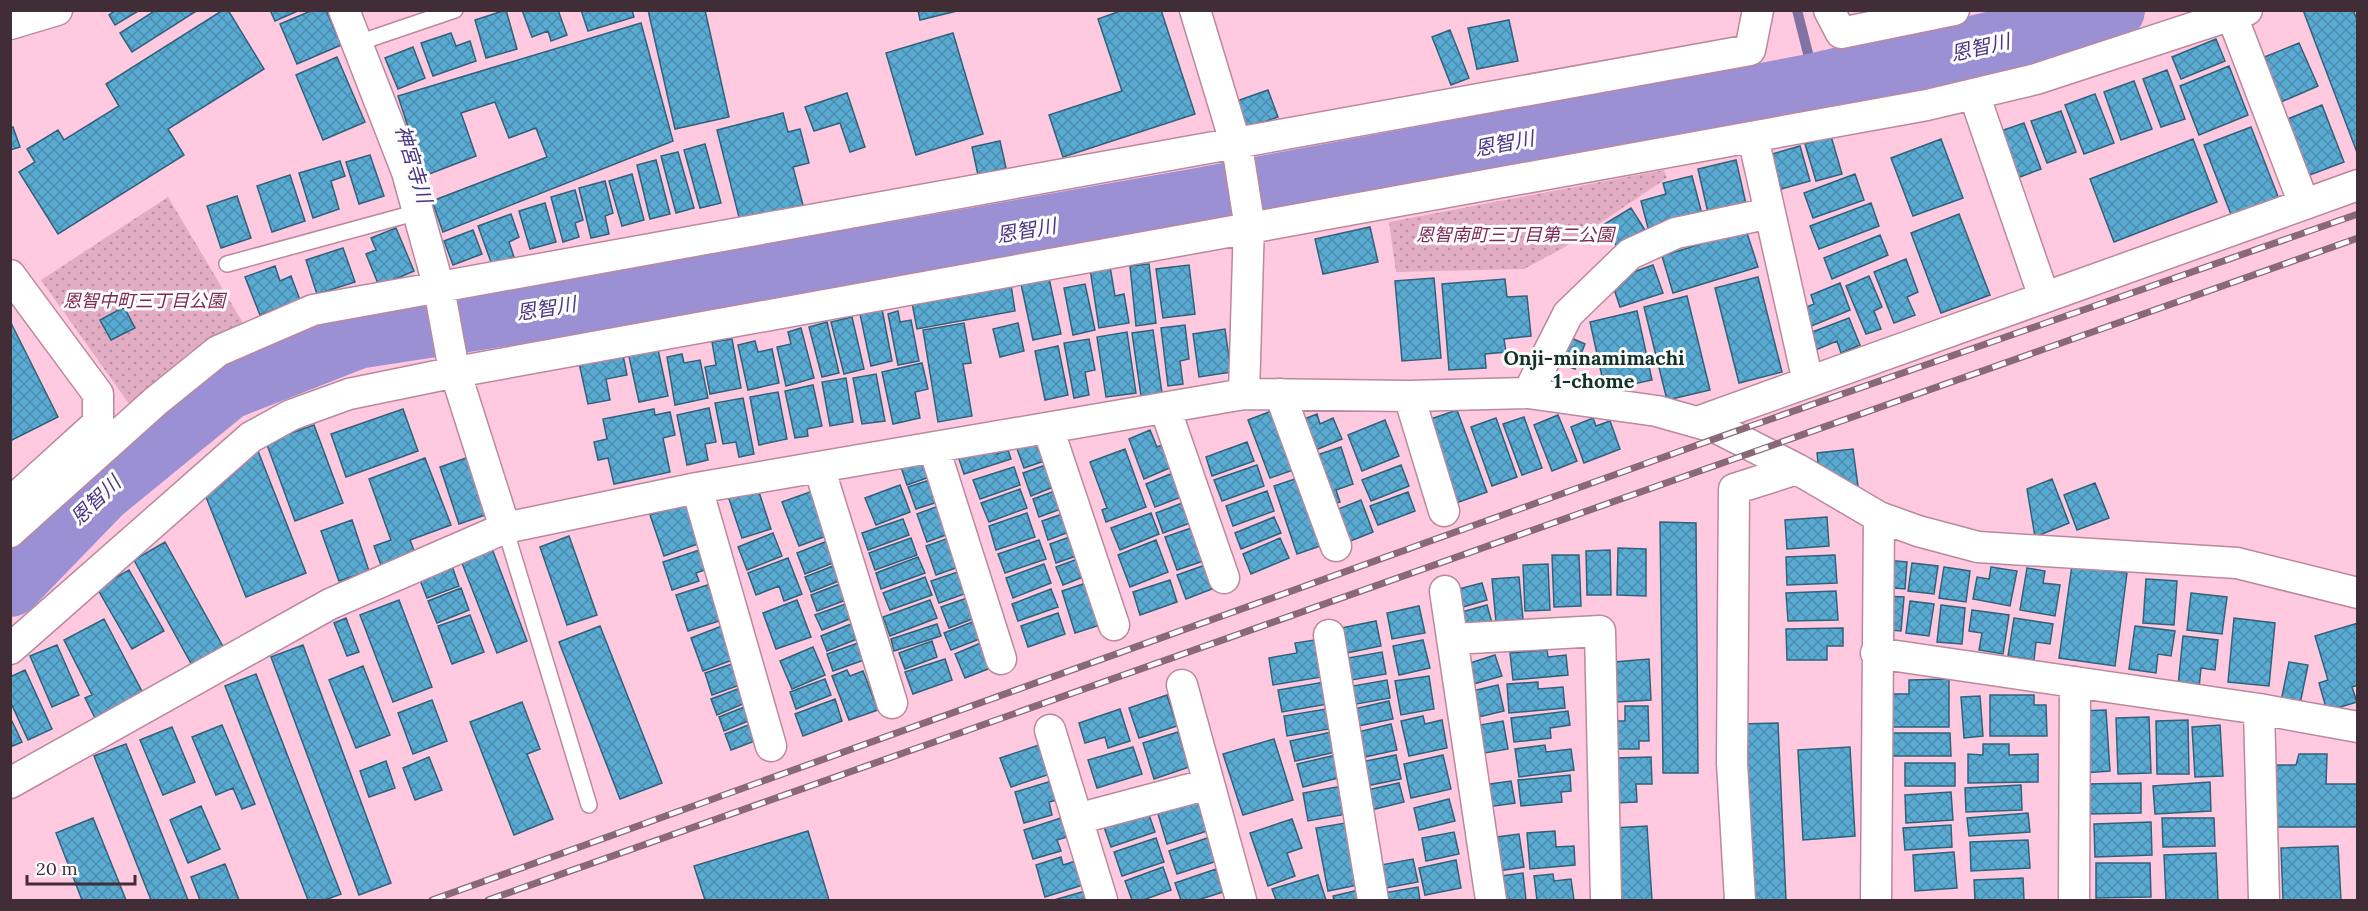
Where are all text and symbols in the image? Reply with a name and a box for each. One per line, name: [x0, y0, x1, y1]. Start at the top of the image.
water label: 恩智川: [1948, 28, 2014, 66]
water label: 神宮寺川: [390, 122, 438, 208]
water label: 恩智川: [1472, 125, 1538, 161]
water label: 恩智川: [994, 212, 1060, 248]
park label: 恩智南町三丁目第二公園: [1416, 223, 1617, 246]
park label: 恩智中町三丁目公園: [63, 289, 228, 312]
water label: 恩智川: [514, 291, 580, 325]
district label: Onji-minamimachi 1-chome: [1503, 345, 1685, 393]
water label: 恩智川: [65, 469, 127, 530]
scale bar: [27, 848, 135, 886]
text: 20 m: [36, 857, 78, 880]

